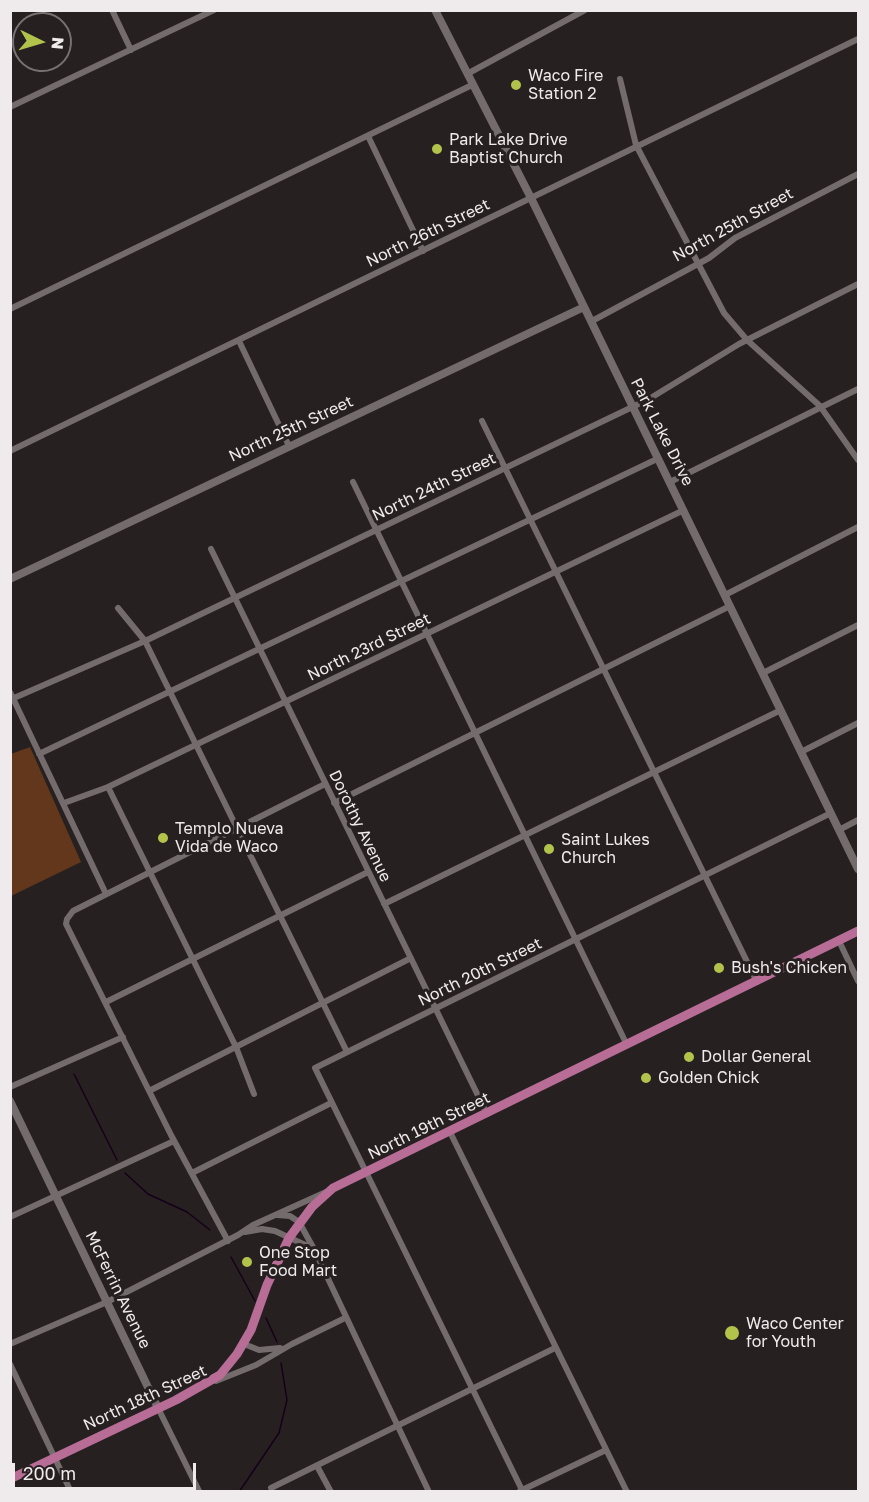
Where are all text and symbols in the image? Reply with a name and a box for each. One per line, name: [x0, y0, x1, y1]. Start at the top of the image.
north arrow: [12, 12, 72, 72]
text: N: [47, 36, 68, 50]
place label: Waco Fire Station 2: [528, 66, 603, 104]
marker: Waco Fire Station 2: [509, 78, 523, 92]
place label: Park Lake Drive Baptist Church: [449, 130, 568, 168]
marker: Park Lake Drive Baptist Church: [430, 142, 444, 156]
street label: North 25th Street: [669, 184, 797, 266]
street label: North 26th Street: [363, 195, 493, 271]
street label: Park Lake Drive: [627, 375, 697, 489]
street label: North 25th Street: [226, 392, 356, 466]
street label: North 24th Street: [369, 449, 499, 525]
street label: North 23rd Street: [304, 609, 434, 685]
street label: Dorothy Avenue: [325, 767, 395, 885]
place label: Templo Nueva Vida de Waco: [175, 819, 284, 857]
place label: Saint Lukes Church: [561, 830, 650, 868]
marker: Templo Nueva Vida de Waco: [156, 831, 170, 845]
marker: Saint Lukes Church: [542, 842, 556, 856]
street label: North 20th Street: [415, 934, 545, 1010]
place label: Bush's Chicken: [731, 958, 847, 978]
marker: Bush's Chicken: [712, 961, 726, 975]
place label: Dollar General: [701, 1047, 811, 1067]
marker: Dollar General: [682, 1050, 696, 1064]
place label: Golden Chick: [658, 1068, 760, 1088]
marker: Golden Chick: [639, 1071, 653, 1085]
street label: North 19th Street: [365, 1088, 493, 1164]
street label: McFerrin Avenue: [81, 1228, 155, 1352]
place label: One Stop Food Mart: [259, 1243, 337, 1281]
marker: One Stop Food Mart: [240, 1255, 254, 1269]
place label: Waco Center for Youth: [746, 1314, 844, 1352]
marker: Waco Center for Youth: [723, 1324, 741, 1342]
street label: North 18th Street: [80, 1361, 210, 1435]
scale bar: [15, 1451, 200, 1489]
text: 200 m: [23, 1462, 76, 1484]

